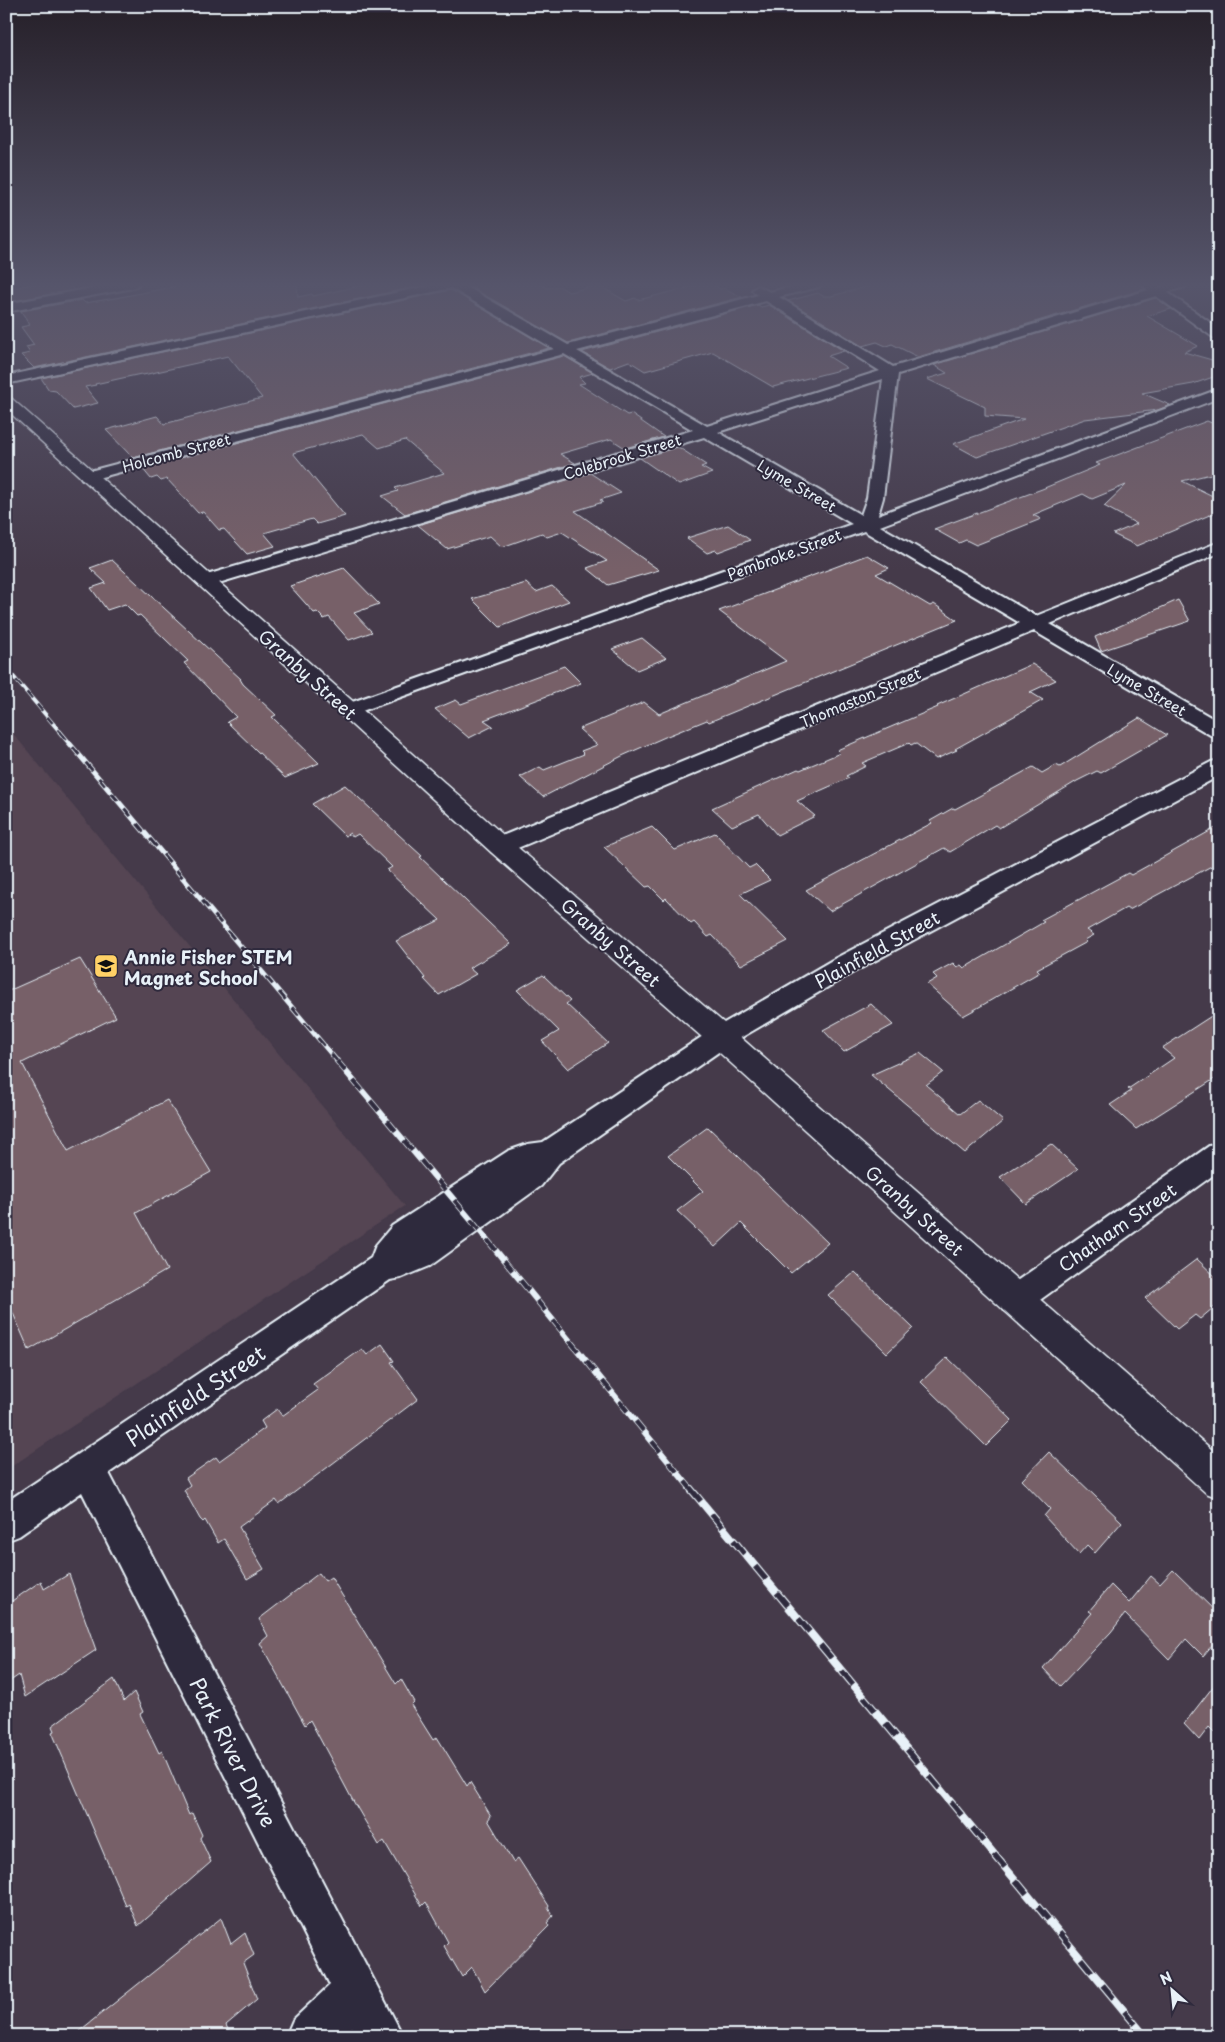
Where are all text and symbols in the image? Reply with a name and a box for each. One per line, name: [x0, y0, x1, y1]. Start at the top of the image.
street label: Holcomb Street: [119, 426, 233, 477]
street label: Colebrook Street: [560, 427, 684, 485]
street label: Lyme Street: [753, 453, 841, 517]
street label: Pembroke Street: [723, 523, 845, 585]
street label: Granby Street: [253, 622, 363, 726]
street label: Lyme Street: [1103, 657, 1191, 721]
street label: Thomaston Street: [796, 661, 924, 733]
street label: Granby Street: [555, 891, 667, 993]
street label: Plainfield Street: [810, 903, 944, 995]
place label: Annie Fisher STEM Magnet School: [123, 943, 293, 991]
school or university icon: Annie Fisher STEM Magnet School: [93, 953, 119, 979]
street label: Granby Street: [860, 1158, 970, 1262]
street label: Chatham Street: [1052, 1176, 1182, 1278]
street label: Plainfield Street: [119, 1336, 271, 1454]
street label: Park River Drive: [182, 1672, 286, 1832]
north arrow: [1148, 1964, 1198, 2014]
text: N: [1156, 1966, 1176, 1990]

